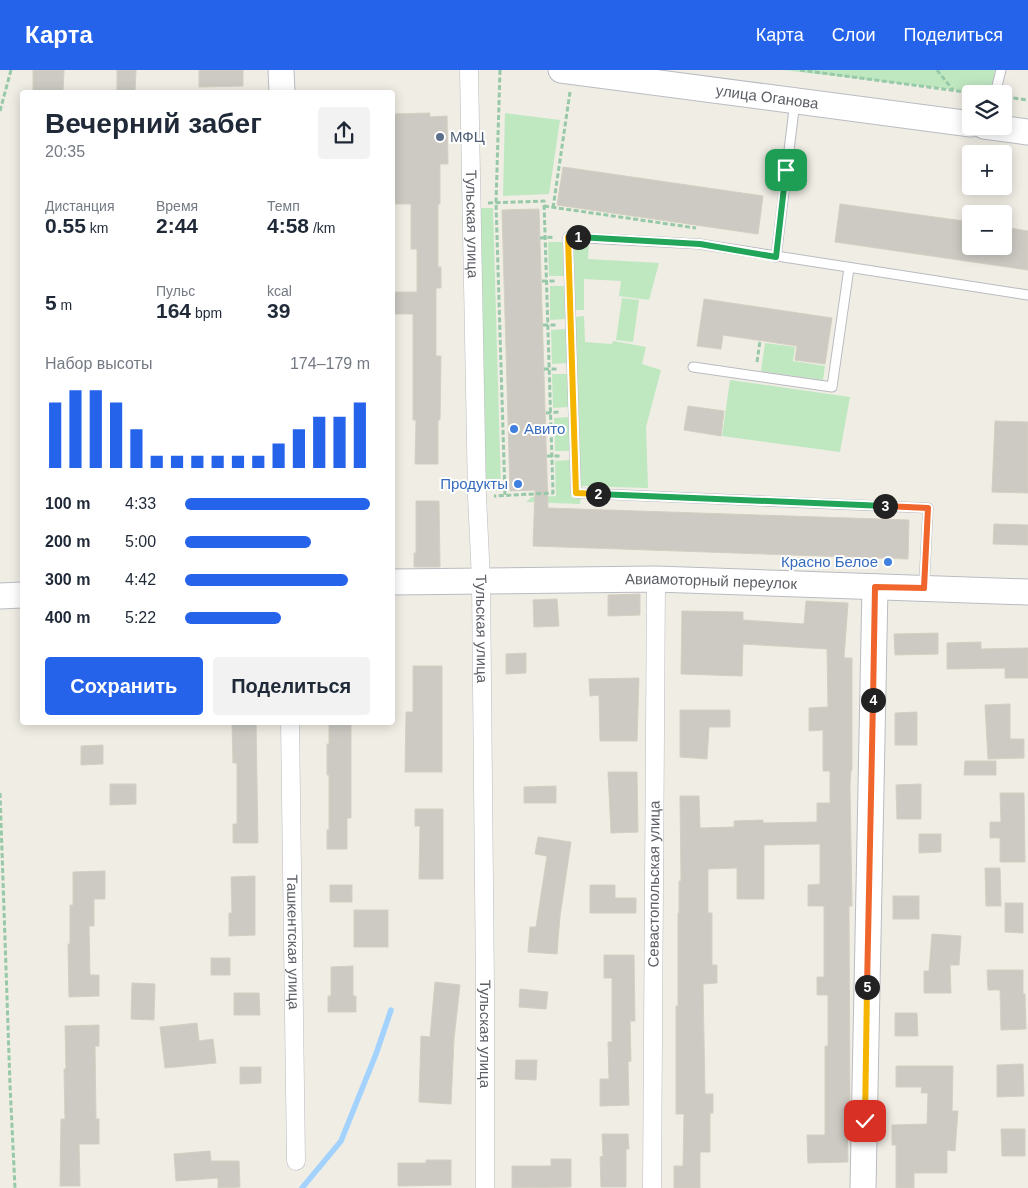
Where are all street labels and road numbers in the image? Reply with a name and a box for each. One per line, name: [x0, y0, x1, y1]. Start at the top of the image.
street label: улица Оганова: [715, 81, 820, 112]
street label: Тульская улица: [463, 170, 482, 279]
street label: Авиамоторный переулок: [625, 570, 798, 592]
street label: Тульская улица: [473, 574, 491, 684]
street label: Севастопольская улица: [644, 800, 663, 968]
street label: Ташкентская улица: [284, 874, 303, 1010]
street label: Тульская улица: [477, 980, 494, 1089]

